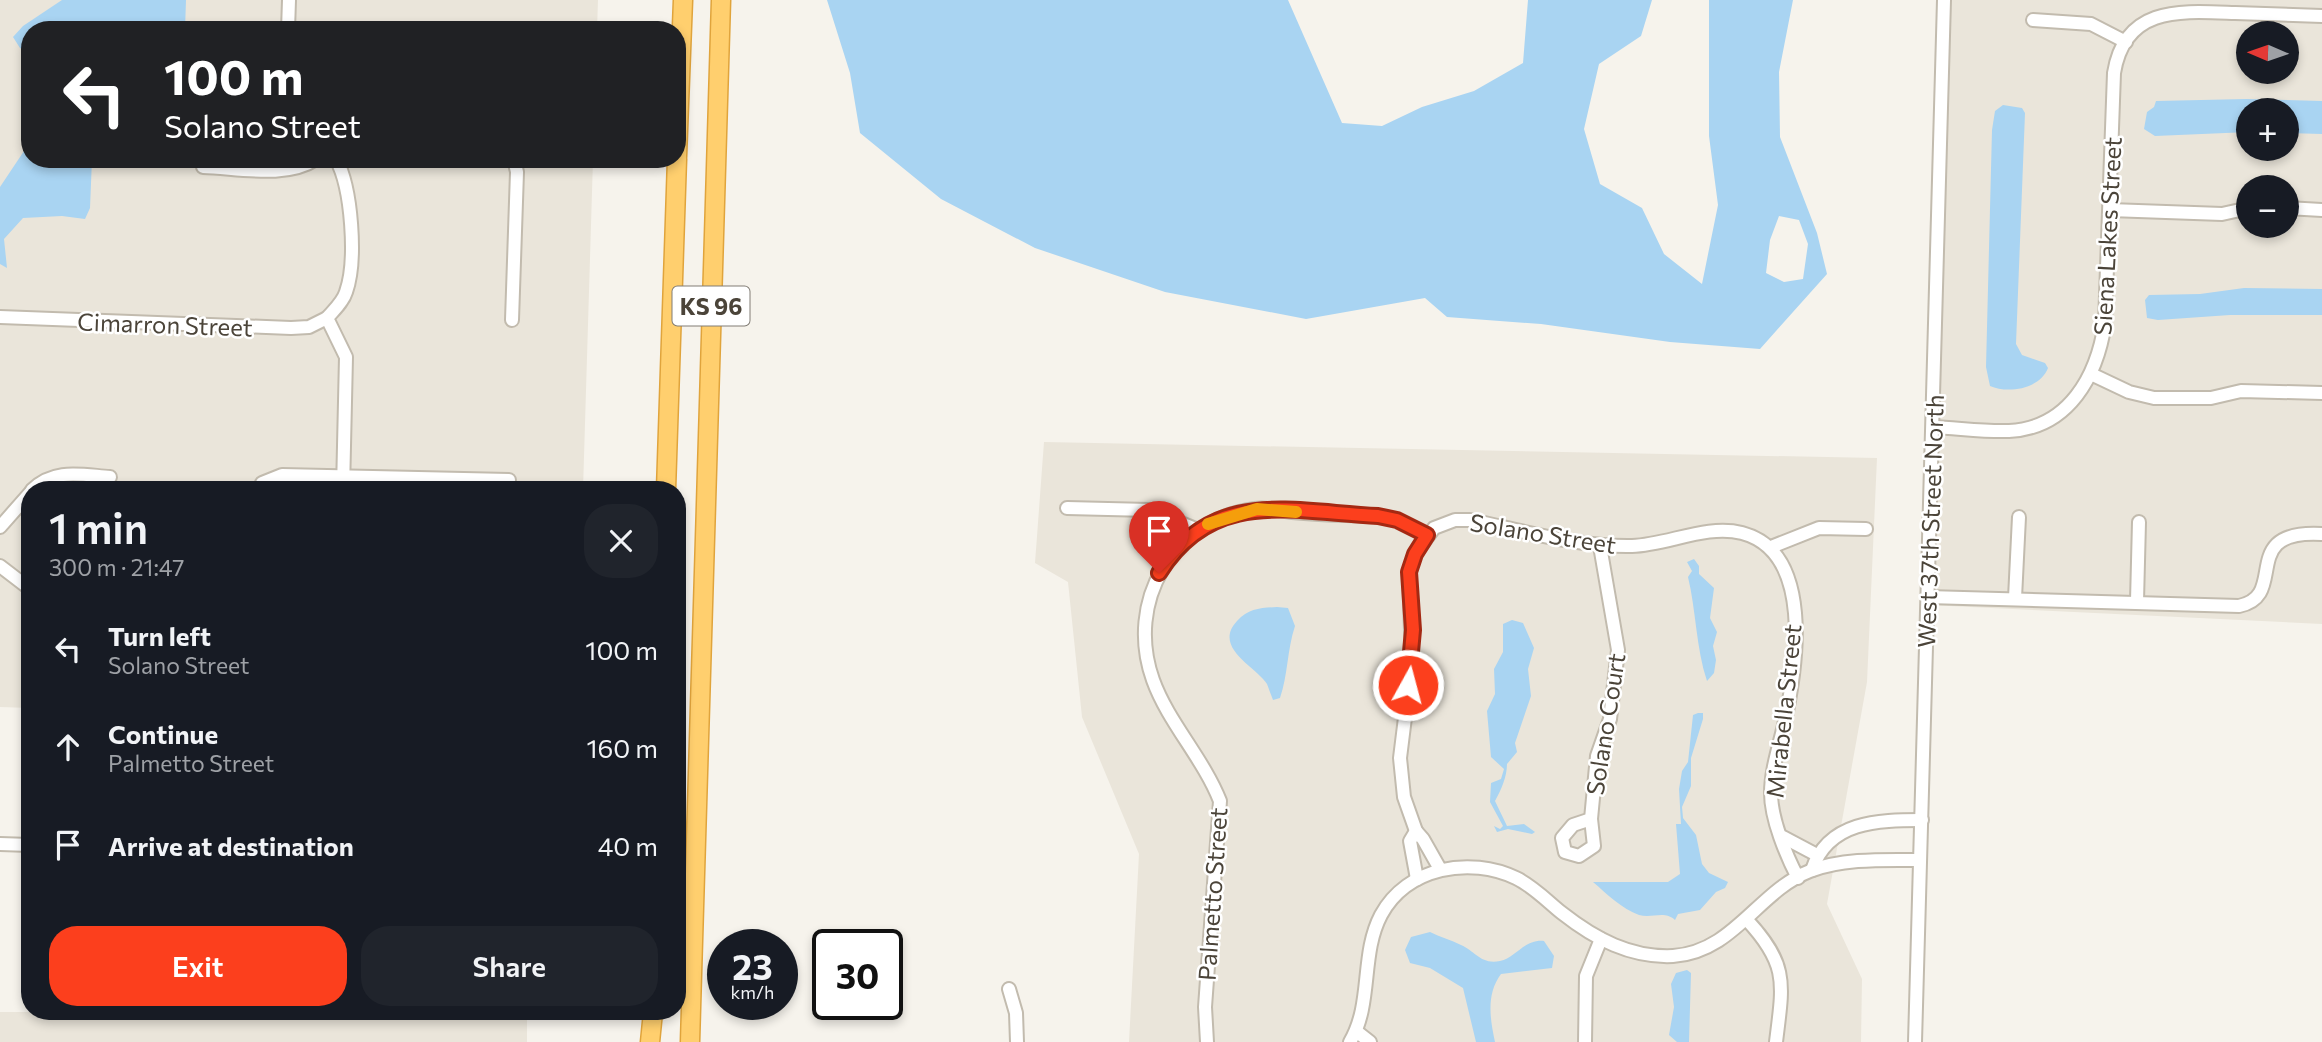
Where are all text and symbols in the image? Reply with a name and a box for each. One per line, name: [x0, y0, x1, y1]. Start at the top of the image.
north arrow: [2236, 21, 2300, 84]
map controls: [2236, 21, 2299, 238]
text: 100 m: [164, 45, 303, 105]
icon: left: [49, 49, 140, 140]
button: +: [2236, 98, 2299, 161]
text: Solano Street: [164, 105, 361, 145]
street label: Siena Lakes Street: [2087, 136, 2127, 336]
button: −: [2236, 175, 2299, 238]
road number: KS 96: [672, 286, 750, 326]
street label: Cimarron Street: [77, 306, 253, 342]
street label: West 37th Street North: [1911, 394, 1949, 648]
text: 1 min: [49, 501, 148, 553]
pin: [1129, 501, 1189, 573]
button: close: [584, 504, 658, 578]
street label: Solano Street: [1468, 507, 1618, 559]
icon: arrive: [1140, 512, 1178, 550]
text: 300 m · 21:47: [49, 553, 184, 581]
text: Turn left: [108, 620, 211, 651]
street label: Mirabella Street: [1759, 622, 1807, 800]
icon: left: [49, 630, 87, 668]
text: 100 m: [585, 634, 658, 665]
position arrow: [1371, 648, 1445, 722]
text: Solano Street: [108, 651, 249, 679]
street label: Solano Court: [1579, 651, 1631, 797]
text: Continue: [108, 718, 218, 749]
icon: ahead: [49, 728, 87, 766]
text: 160 m: [586, 732, 658, 763]
text: Palmetto Street: [108, 749, 274, 777]
street label: Palmetto Street: [1191, 806, 1233, 982]
icon: arrive: [49, 826, 87, 864]
text: Arrive at destination: [108, 830, 354, 861]
text: 40 m: [598, 830, 658, 861]
button: Exit: [49, 926, 347, 1006]
button: Share: [361, 926, 658, 1006]
speed limit sign: 30: [812, 929, 903, 1020]
text: 23: [732, 944, 773, 987]
text: km/h: [731, 981, 774, 1003]

